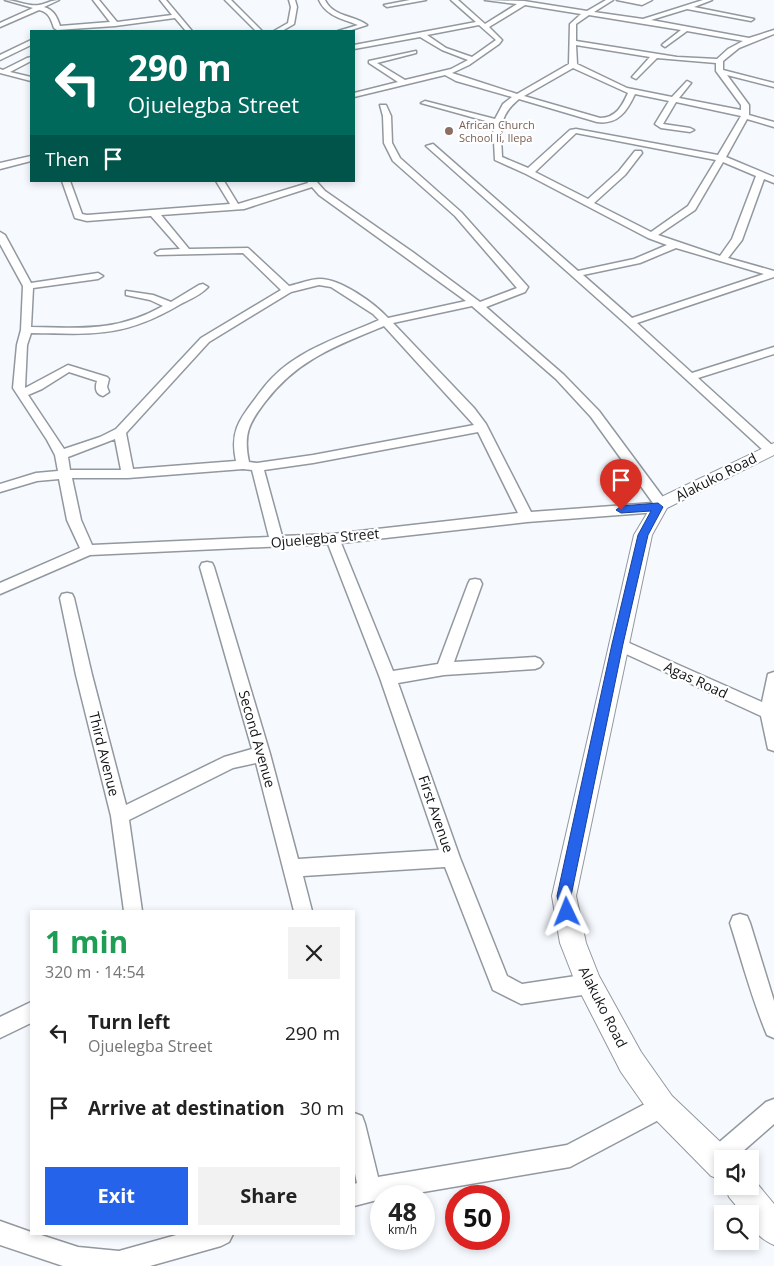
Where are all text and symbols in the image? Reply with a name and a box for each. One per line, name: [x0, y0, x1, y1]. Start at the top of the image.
text: 290 m: [128, 44, 232, 91]
icon: left: [45, 50, 110, 115]
text: Ojuelegba Street: [128, 89, 299, 119]
place label: African Church School Ii, Ilepa: [459, 117, 535, 145]
marker: African Church School Ii, Ilepa: [443, 125, 455, 137]
icon: arrive: [99, 145, 127, 173]
text: Then: [45, 146, 89, 172]
street label: Alakuko Road: [672, 448, 760, 505]
pin: [600, 459, 642, 510]
icon: arrive: [607, 466, 635, 494]
street label: Ojuelegba Street: [270, 523, 380, 552]
street label: Agas Road: [661, 657, 731, 703]
street label: Second Avenue: [235, 688, 280, 790]
street label: Third Avenue: [85, 710, 124, 798]
street label: First Avenue: [414, 773, 459, 855]
position arrow: [540, 885, 592, 937]
text: 1 min: [45, 921, 128, 962]
button: close: [288, 927, 340, 979]
text: 320 m · 14:54: [45, 961, 145, 983]
street label: Alakuko Road: [575, 963, 632, 1051]
text: Turn left: [88, 1009, 170, 1035]
icon: left: [45, 1019, 73, 1047]
text: 290 m: [285, 1020, 340, 1046]
text: Ojuelegba Street: [88, 1035, 213, 1057]
icon: arrive: [45, 1094, 73, 1122]
text: Arrive at destination: [88, 1095, 285, 1121]
text: 30 m: [300, 1095, 344, 1121]
map controls: [714, 1150, 759, 1250]
button: sound: [714, 1150, 759, 1195]
button: Exit: [45, 1167, 188, 1225]
button: Share: [198, 1167, 340, 1225]
speed limit sign: 50: [445, 1185, 510, 1250]
text: 48: [388, 1194, 417, 1228]
button: search: [714, 1205, 759, 1250]
text: km/h: [388, 1221, 417, 1238]

